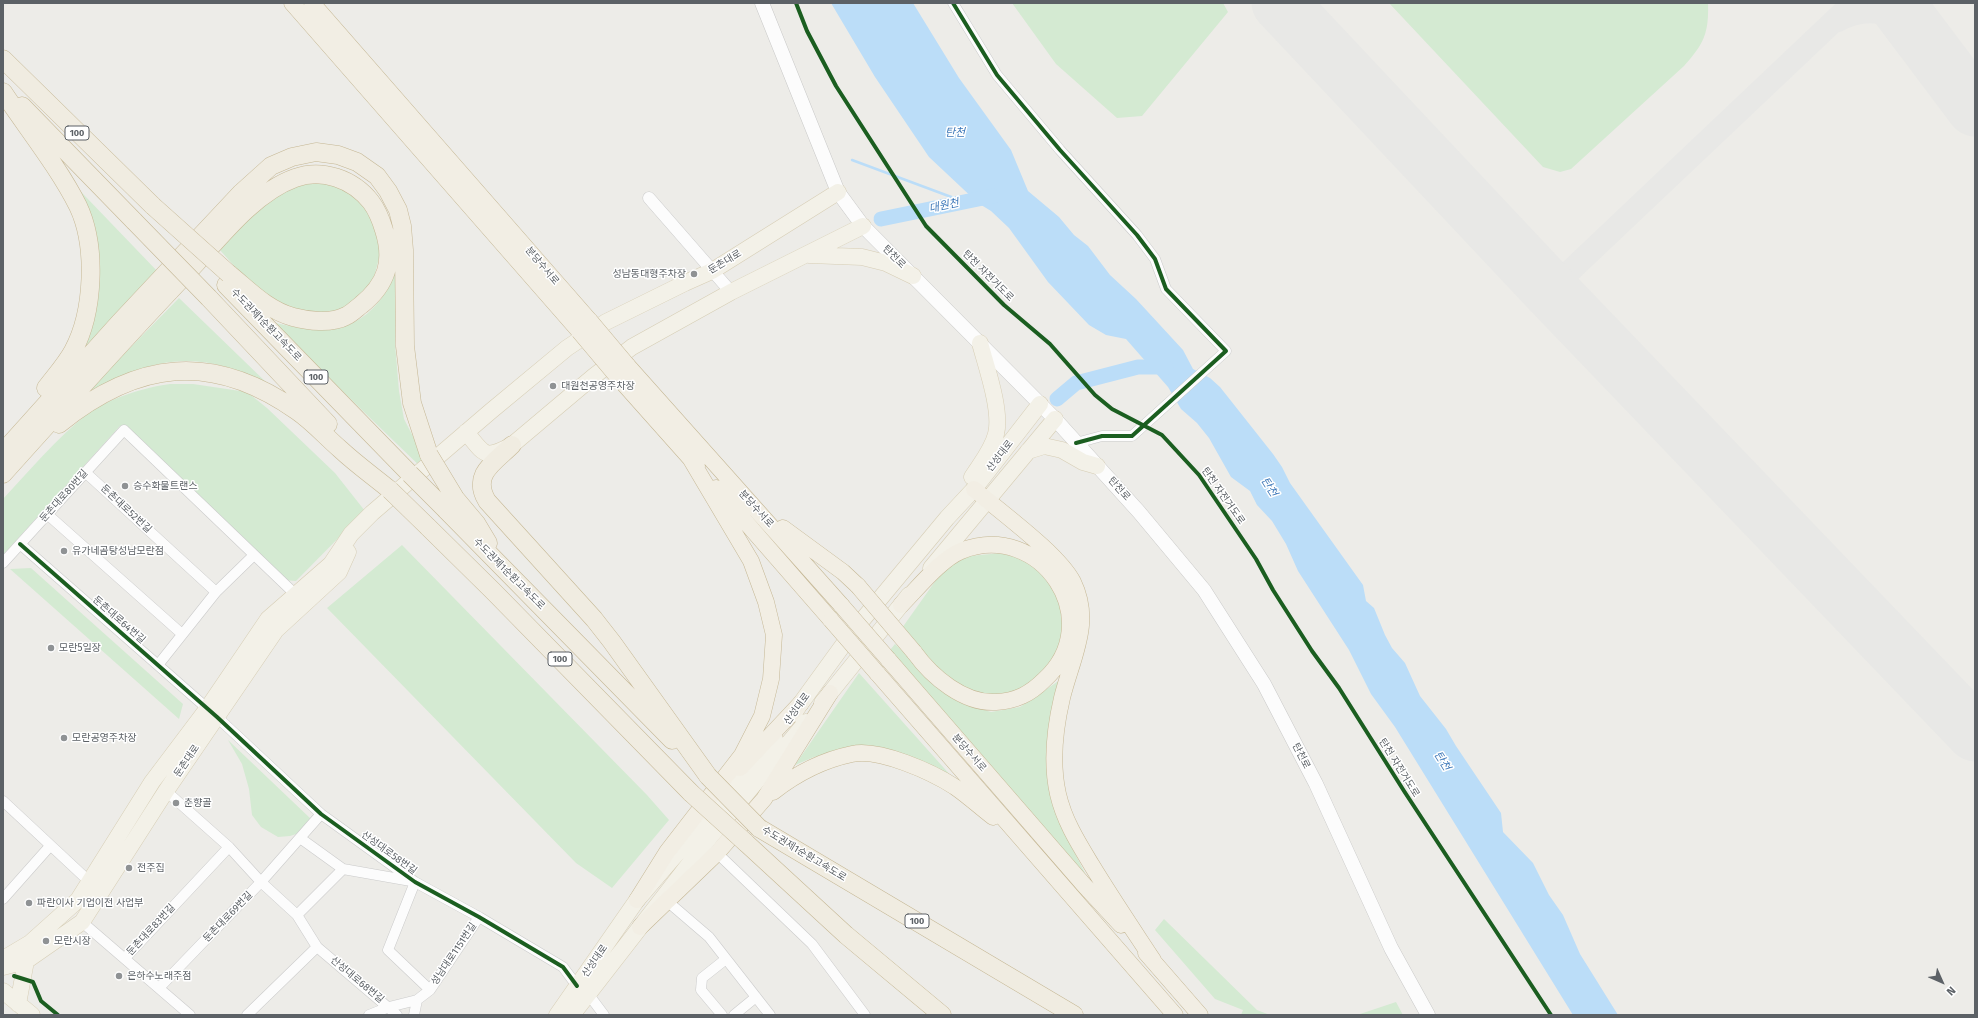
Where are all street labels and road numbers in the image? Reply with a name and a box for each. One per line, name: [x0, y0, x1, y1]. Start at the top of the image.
road number: 100: [65, 126, 89, 140]
street label: 탄천로: [880, 243, 908, 271]
street label: 분당수서로: [523, 245, 561, 287]
street label: 둔촌대로: [706, 247, 744, 277]
street label: 탄천 자전거도로: [960, 248, 1016, 304]
street label: 수도권제1순환고속도로: [228, 286, 304, 364]
road number: 100: [304, 370, 328, 384]
street label: 산성대로: [984, 438, 1016, 474]
street label: 탄천 자전거도로: [1199, 465, 1247, 527]
street label: 둔촌대로80번길: [37, 467, 91, 525]
street label: 탄천로: [1105, 475, 1133, 503]
street label: 둔촌대로52번길: [98, 482, 154, 536]
street label: 분당수서로: [736, 488, 776, 530]
street label: 수도권제1순환고속도로: [471, 536, 547, 612]
street label: 둔촌대로64번길: [90, 594, 148, 646]
road number: 100: [548, 652, 572, 666]
street label: 산성대로: [781, 691, 813, 727]
street label: 분당수서로: [949, 732, 989, 774]
street label: 탄천 자전거도로: [1376, 736, 1422, 800]
street label: 탄천로: [1289, 741, 1313, 771]
street label: 둔촌대로: [172, 742, 202, 780]
street label: 수도권제1순환고속도로: [760, 824, 848, 884]
street label: 산성대로58번길: [359, 829, 419, 877]
street label: 둔촌대로69번길: [201, 889, 255, 945]
street label: 둔촌대로83번길: [124, 902, 178, 958]
road number: 100: [905, 914, 929, 928]
street label: 성남대로1151번길: [429, 921, 479, 987]
street label: 산성대로: [580, 942, 610, 980]
street label: 산성대로68번길: [328, 954, 386, 1006]

